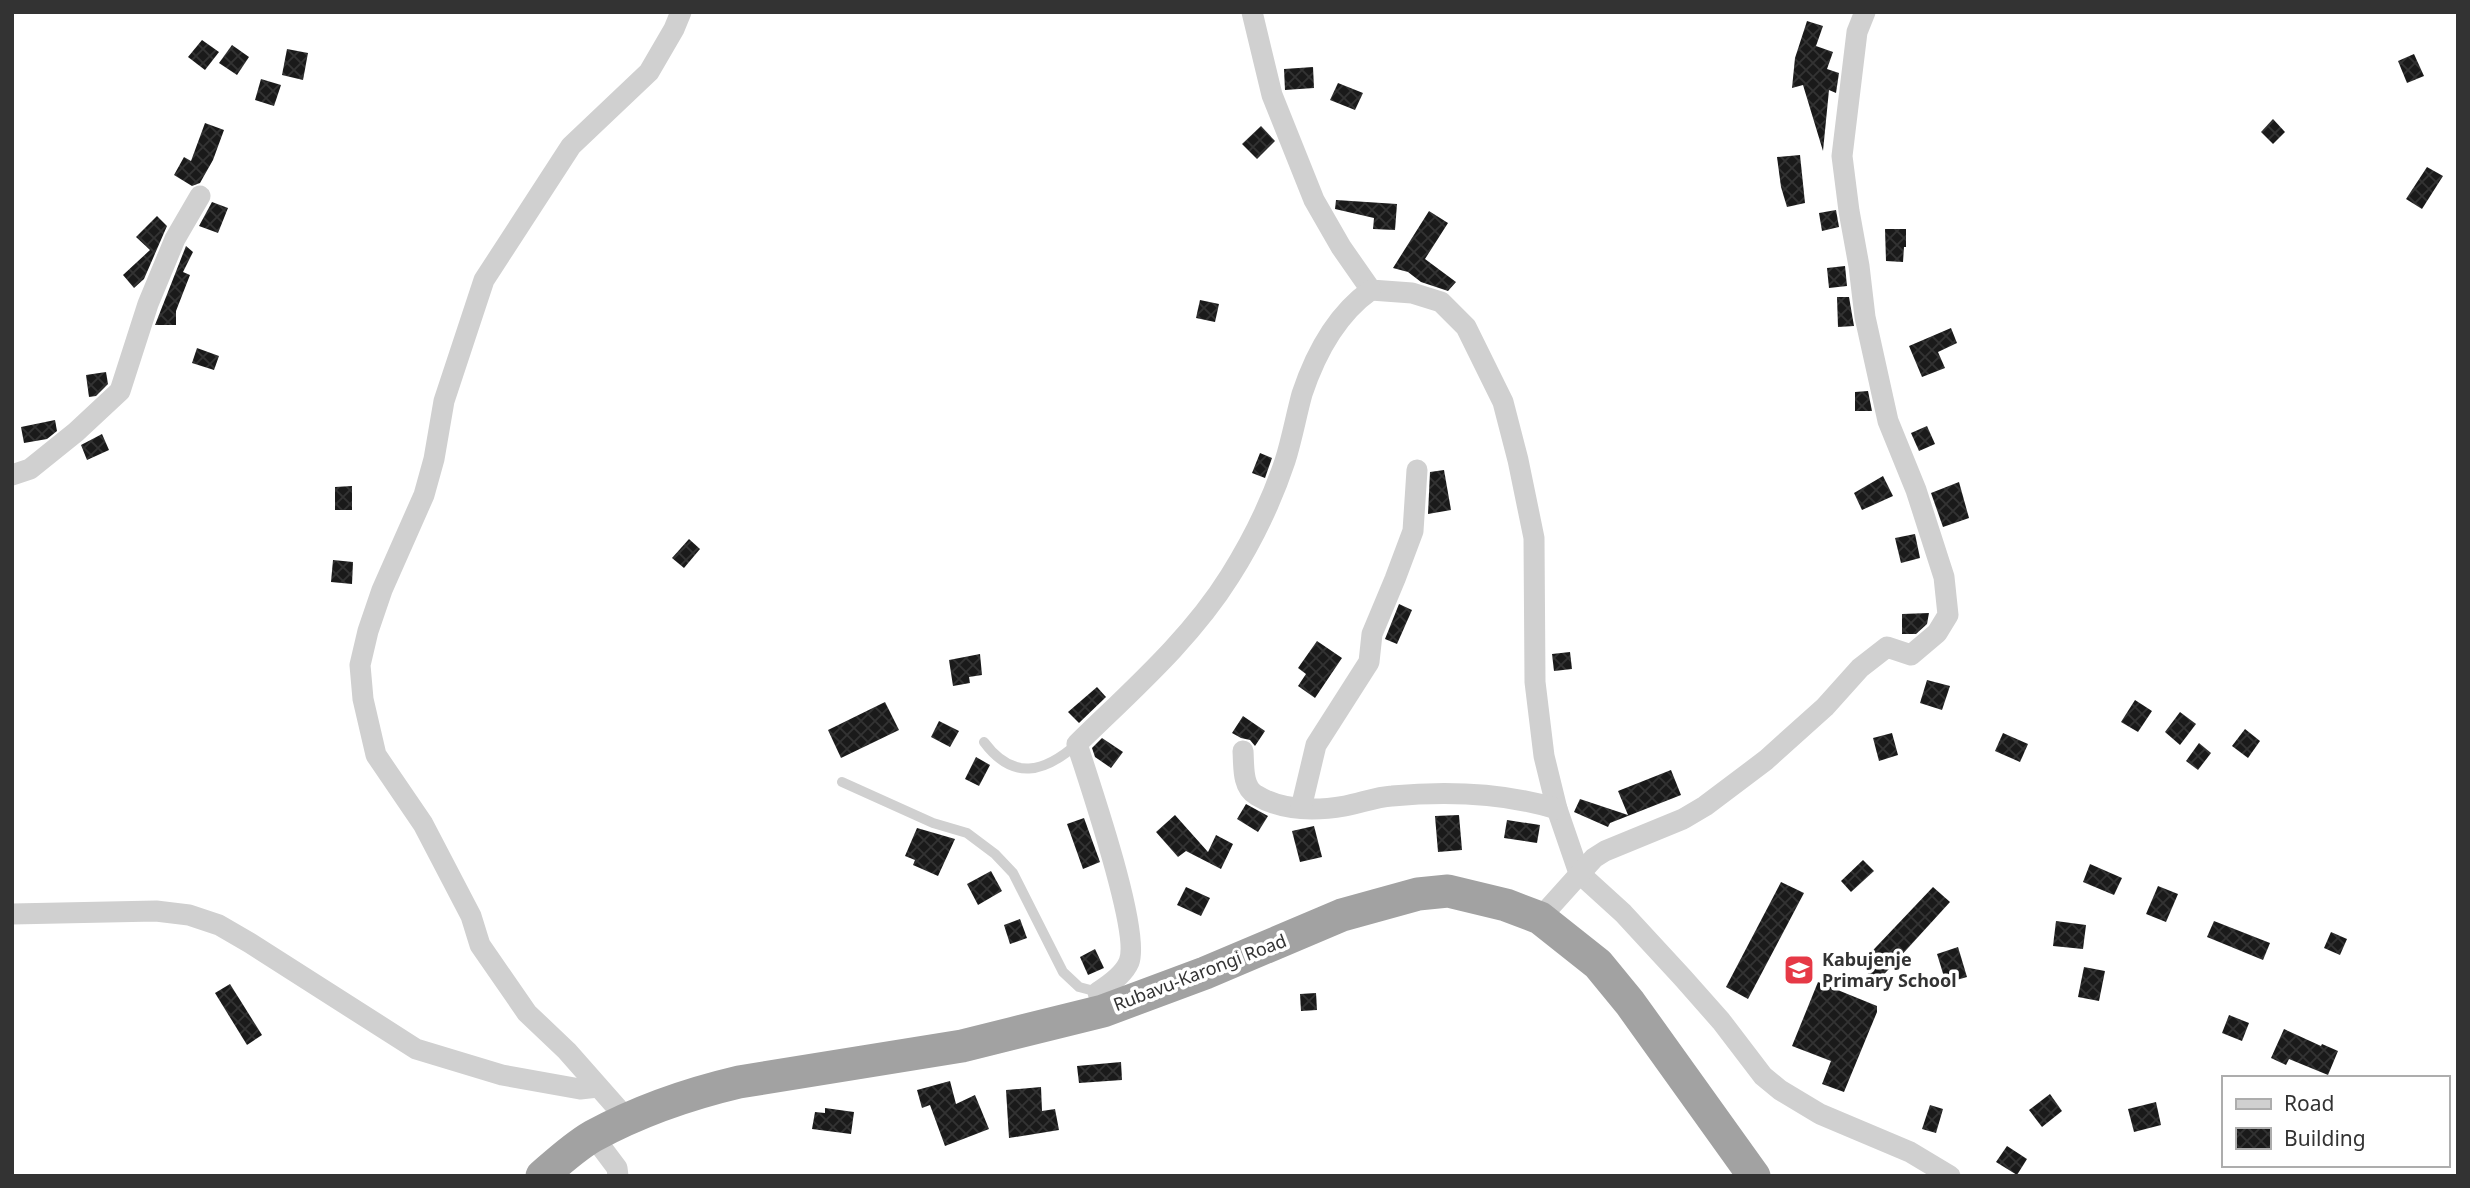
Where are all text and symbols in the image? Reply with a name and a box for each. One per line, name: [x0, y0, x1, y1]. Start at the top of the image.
street label: Rubavu-Karongi Road: [1110, 928, 1290, 1016]
place label: Kabujenje Primary School: [1822, 947, 1957, 992]
school or university icon: Kabujenje Primary School: [1782, 953, 1816, 987]
legend: [2222, 1076, 2449, 1167]
text: Road: [2284, 1089, 2334, 1117]
text: Building: [2284, 1124, 2366, 1152]

